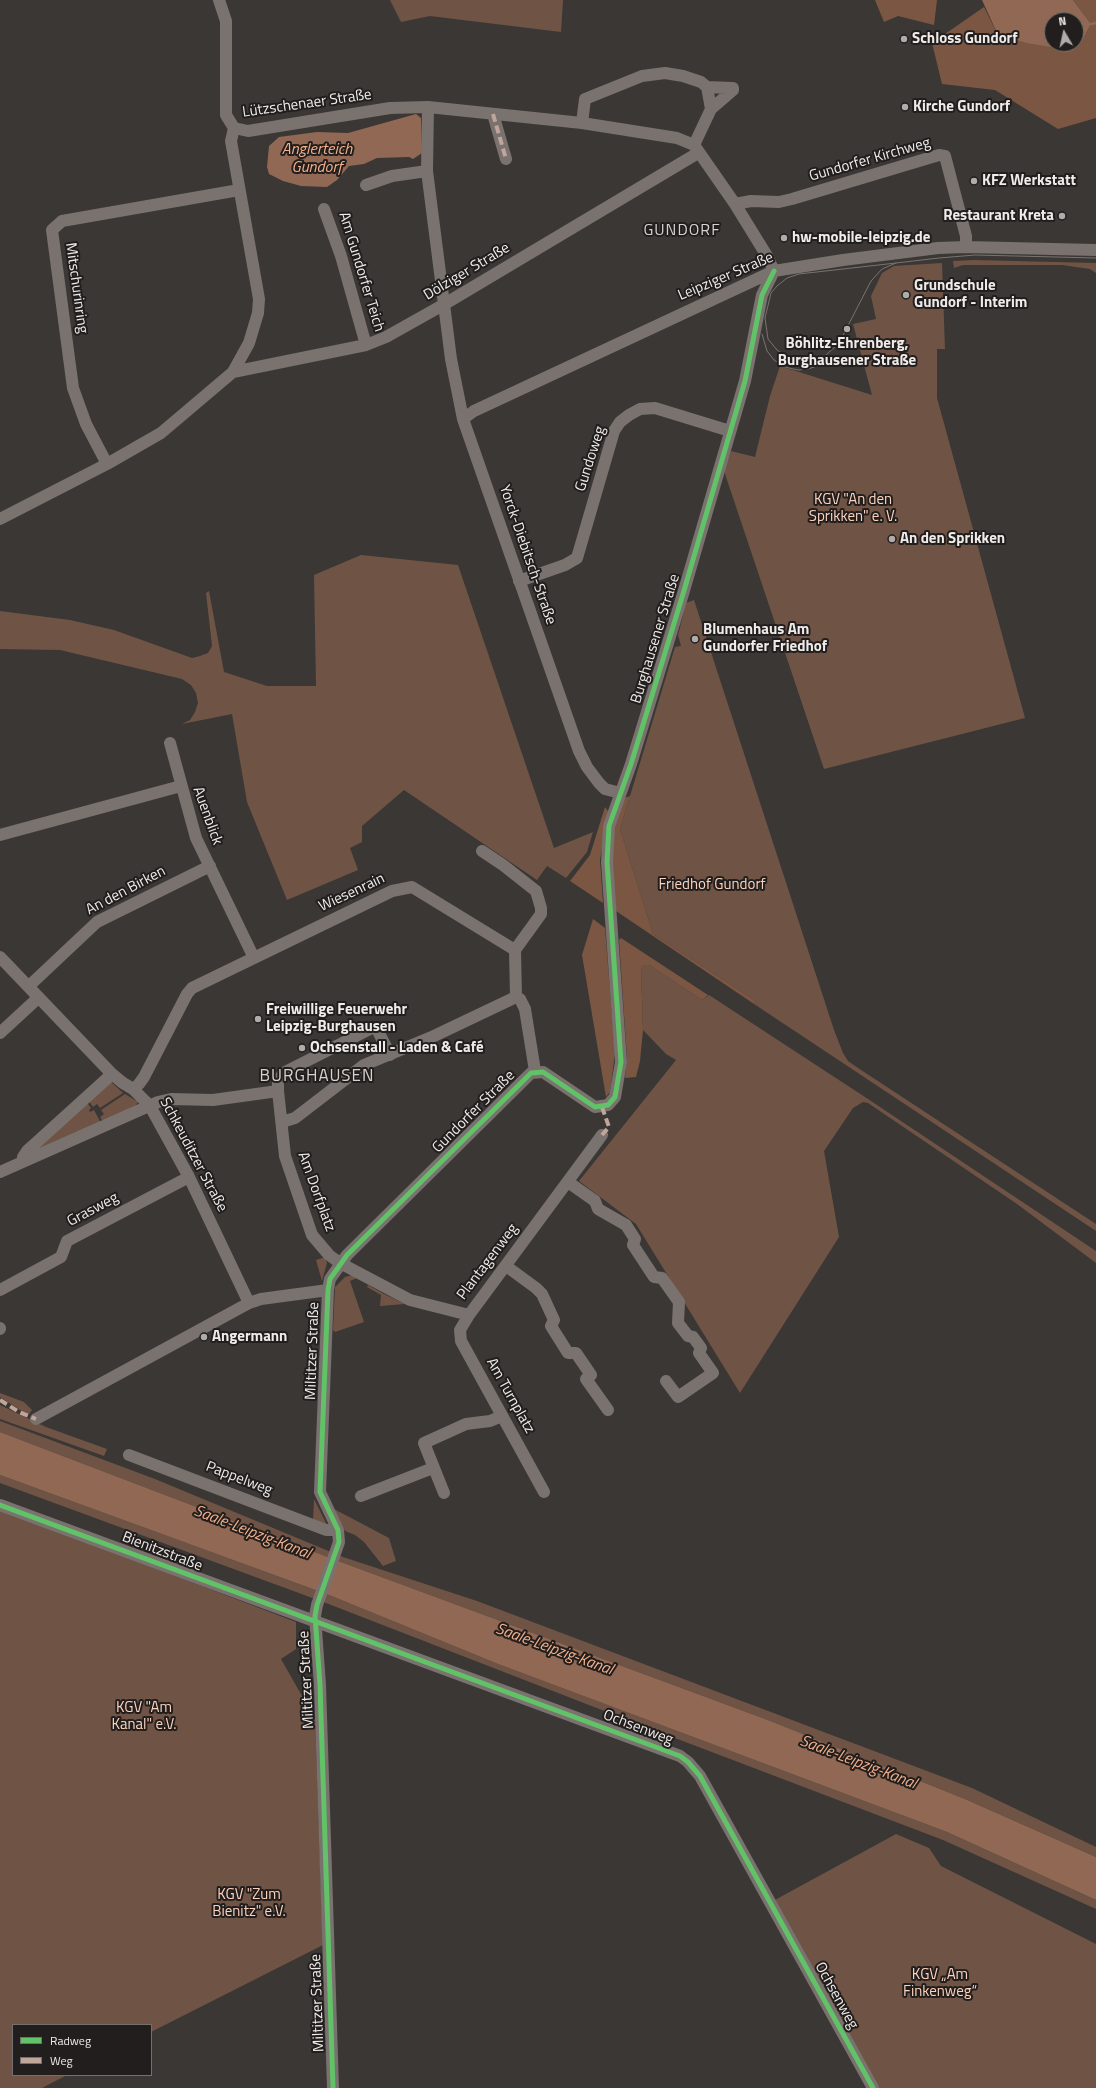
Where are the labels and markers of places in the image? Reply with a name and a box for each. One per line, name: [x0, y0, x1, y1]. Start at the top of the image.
place label: Schloss Gundorf: [912, 30, 1018, 48]
marker: Schloss Gundorf: [899, 34, 909, 44]
place label: Kirche Gundorf: [913, 98, 1010, 116]
marker: Kirche Gundorf: [900, 102, 910, 112]
place label: KFZ Werkstatt: [982, 172, 1076, 190]
marker: KFZ Werkstatt: [969, 176, 979, 186]
place label: Restaurant Kreta: [943, 207, 1054, 225]
marker: Restaurant Kreta: [1057, 211, 1067, 221]
place label: hw-mobile-leipzig.de: [792, 229, 930, 247]
marker: hw-mobile-leipzig.de: [779, 233, 789, 243]
place label: Grundschule Gundorf - Interim: [914, 277, 1027, 312]
marker: Grundschule Gundorf - Interim: [901, 290, 911, 300]
marker: Böhlitz-Ehrenberg, Burghausener Straße: [842, 324, 852, 334]
place label: Böhlitz-Ehrenberg, Burghausener Straße: [778, 335, 916, 370]
place label: An den Sprikken: [900, 530, 1005, 548]
marker: An den Sprikken: [887, 534, 897, 544]
place label: Blumenhaus Am Gundorfer Friedhof: [703, 621, 827, 656]
marker: Blumenhaus Am Gundorfer Friedhof: [690, 634, 700, 644]
place label: Freiwillige Feuerwehr Leipzig-Burghausen: [266, 1001, 407, 1036]
marker: Freiwillige Feuerwehr Leipzig-Burghausen: [253, 1014, 263, 1024]
place label: Ochsenstall - Laden & Café: [310, 1039, 484, 1057]
marker: Ochsenstall - Laden & Café: [297, 1043, 307, 1053]
place label: Angermann: [212, 1328, 287, 1346]
marker: Angermann: [199, 1332, 209, 1342]

